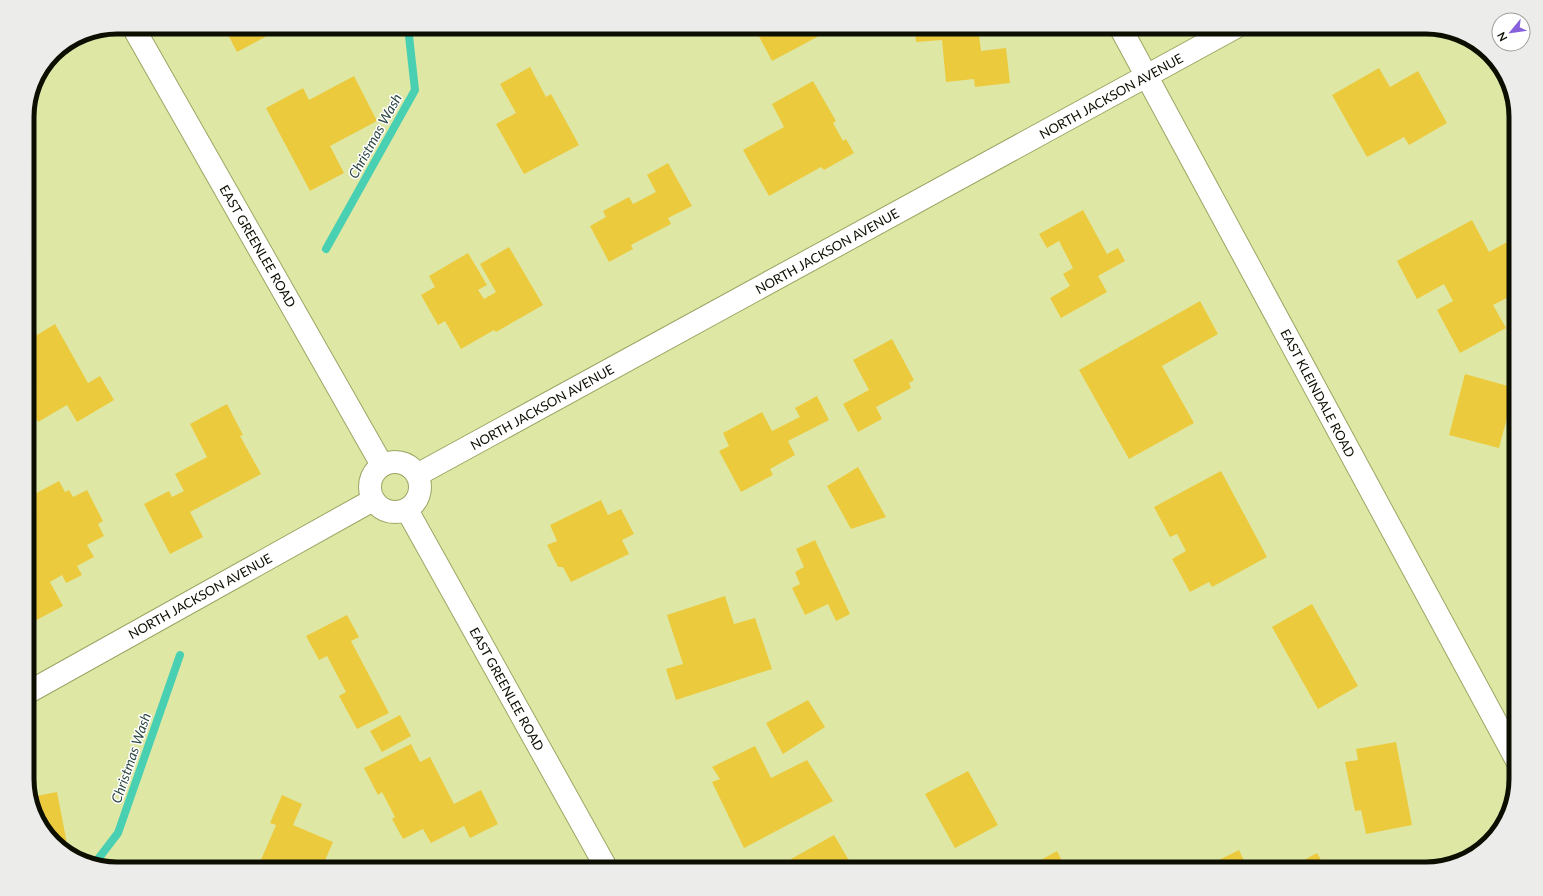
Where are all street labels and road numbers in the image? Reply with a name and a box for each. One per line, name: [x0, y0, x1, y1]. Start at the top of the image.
street label: NORTH JACKSON AVENUE: [1036, 50, 1186, 142]
street label: EAST GREENLEE ROAD: [216, 182, 300, 310]
street label: NORTH JACKSON AVENUE: [752, 205, 902, 297]
street label: EAST KLEINDALE ROAD: [1277, 326, 1359, 460]
street label: NORTH JACKSON AVENUE: [467, 361, 617, 453]
street label: NORTH JACKSON AVENUE: [125, 550, 275, 642]
street label: EAST GREENLEE ROAD: [466, 625, 548, 754]

